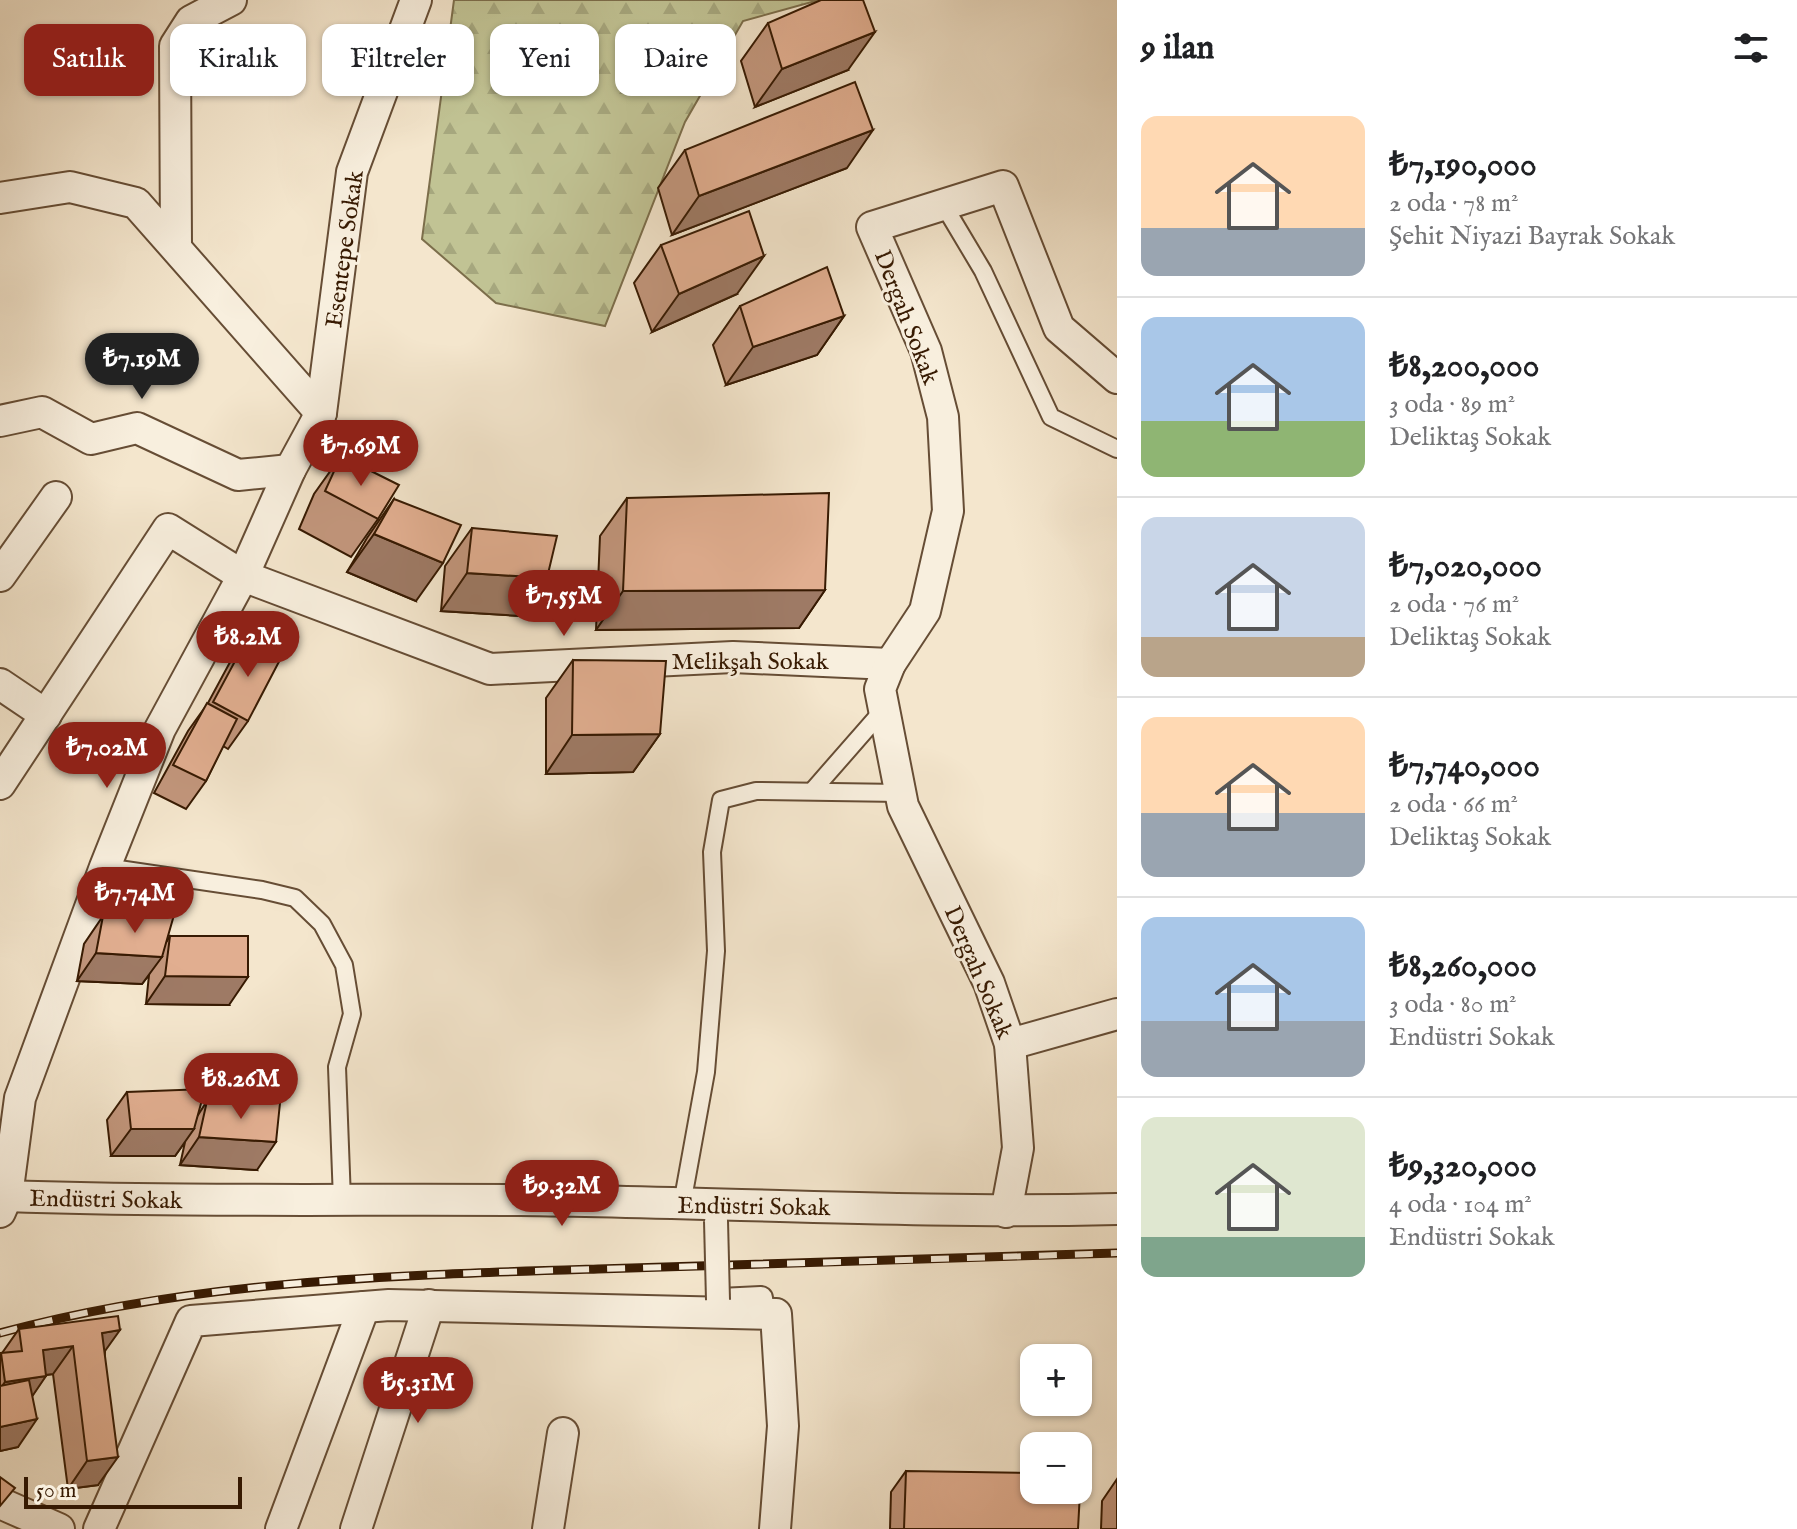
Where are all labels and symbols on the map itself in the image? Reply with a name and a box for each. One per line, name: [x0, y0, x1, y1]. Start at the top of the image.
street label: Esentepe Sokak: [319, 168, 372, 330]
street label: Dergah Sokak: [866, 246, 946, 389]
pin: ₺7.19M: [77, 333, 207, 401]
pin: ₺7.69M: [296, 420, 426, 488]
pin: ₺7.55M: [499, 570, 629, 638]
pin: ₺8.2M: [192, 611, 304, 679]
street label: Melikşah Sokak: [671, 647, 829, 678]
pin: ₺7.02M: [42, 722, 172, 790]
pin: ₺7.74M: [70, 867, 200, 935]
street label: Dergah Sokak: [936, 901, 1020, 1044]
pin: ₺8.26M: [176, 1053, 306, 1121]
pin: ₺9.32M: [497, 1160, 627, 1228]
street label: Endüstri Sokak: [29, 1184, 183, 1217]
street label: Endüstri Sokak: [677, 1191, 831, 1224]
pin: ₺5.31M: [353, 1357, 483, 1425]
scale bar: [24, 1473, 242, 1509]

